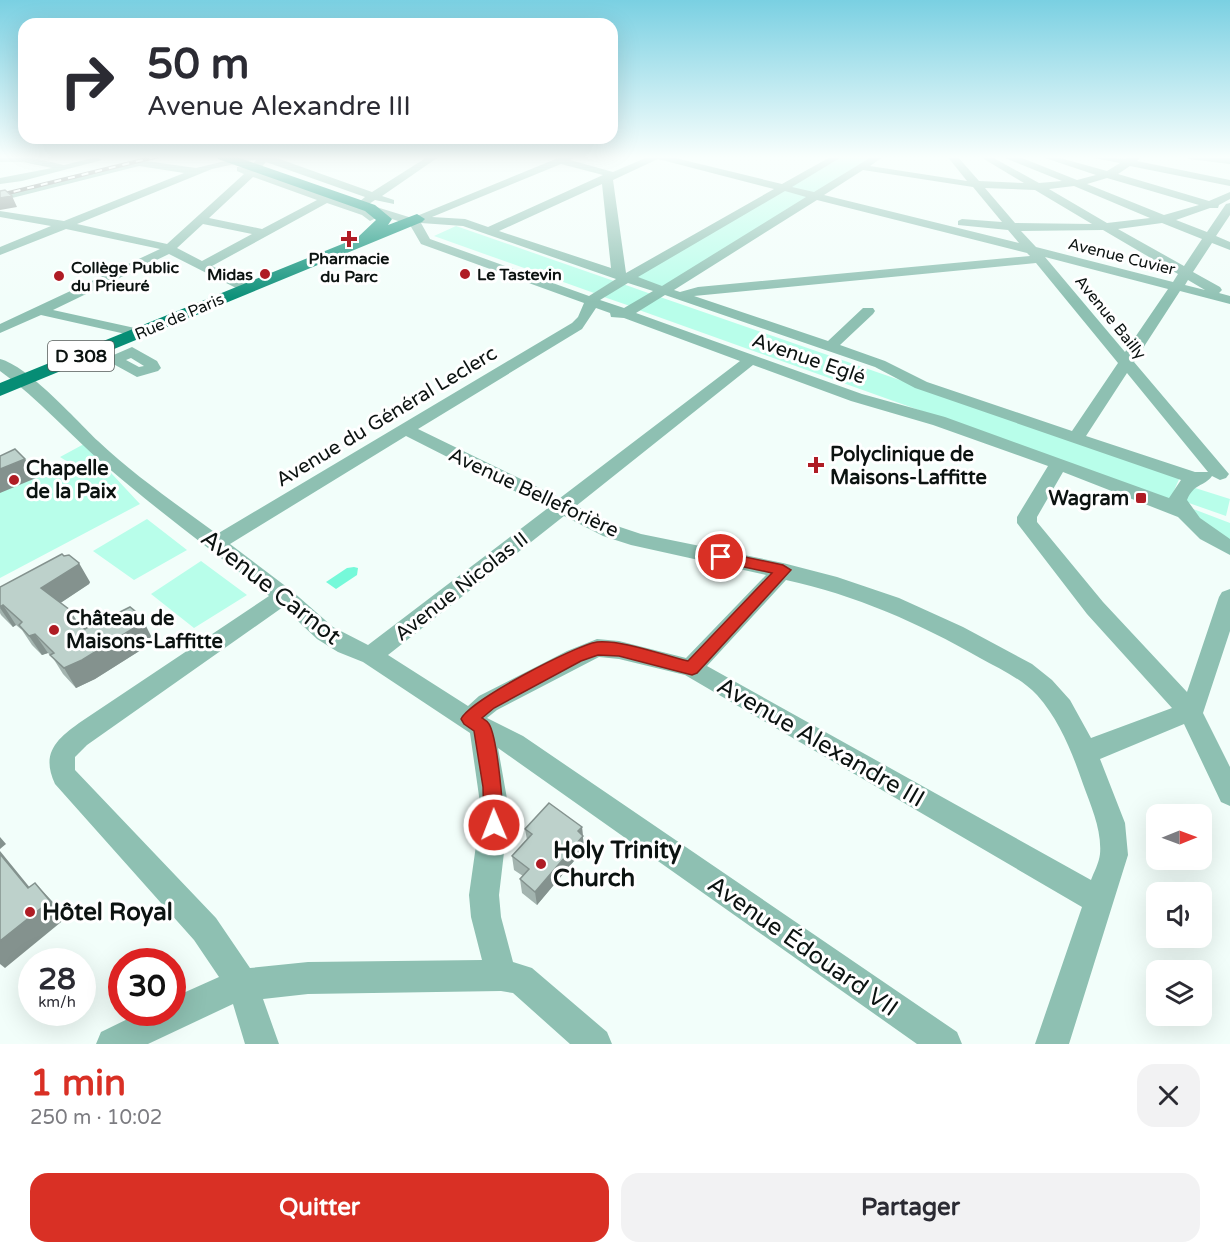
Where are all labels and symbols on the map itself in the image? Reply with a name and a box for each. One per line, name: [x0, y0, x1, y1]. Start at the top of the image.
marker: Pharmacie du Parc: [342, 232, 356, 246]
street label: Avenue Cuvier: [1066, 234, 1178, 280]
place label: Pharmacie du Parc: [309, 249, 389, 287]
place label: Collège Public du Prieuré: [71, 258, 179, 296]
place label: Midas: [207, 265, 253, 285]
place label: Le Tastevin: [477, 265, 562, 285]
marker: Midas: [258, 267, 272, 281]
marker: Le Tastevin: [458, 267, 472, 281]
marker: Collège Public du Prieuré: [52, 269, 66, 283]
street label: Avenue Bailly: [1070, 272, 1150, 364]
street label: Rue de Paris: [132, 289, 227, 345]
street label: Avenue Eglé: [749, 328, 868, 390]
road number: D 308: [48, 341, 114, 371]
street label: Avenue du Général Leclerc: [272, 341, 501, 492]
street label: Avenue Belleforière: [445, 443, 622, 543]
place label: Polyclinique de Maisons-Laffitte: [830, 443, 987, 490]
marker: Polyclinique de Maisons-Laffitte: [807, 456, 825, 474]
place label: Chapelle de la Paix: [26, 457, 117, 504]
marker: Chapelle de la Paix: [7, 473, 21, 487]
place label: Wagram: [1048, 487, 1129, 511]
marker: Wagram: [1134, 491, 1148, 505]
street label: Avenue Carnot: [195, 524, 347, 651]
street label: Avenue Nicolas II: [390, 527, 533, 646]
pin: [695, 531, 746, 582]
place label: Château de Maisons-Laffitte: [66, 607, 223, 654]
marker: Château de Maisons-Laffitte: [47, 623, 61, 637]
street label: Avenue Alexandre III: [712, 671, 930, 814]
position arrow: [462, 793, 526, 857]
north arrow: [1146, 804, 1212, 870]
place label: Holy Trinity Church: [553, 836, 681, 893]
marker: Holy Trinity Church: [534, 857, 548, 871]
street label: Avenue Édouard VII: [702, 869, 904, 1023]
place label: Hôtel Royal: [42, 898, 173, 927]
marker: Hôtel Royal: [23, 905, 37, 919]
speed limit sign: 30: [108, 948, 186, 1026]

